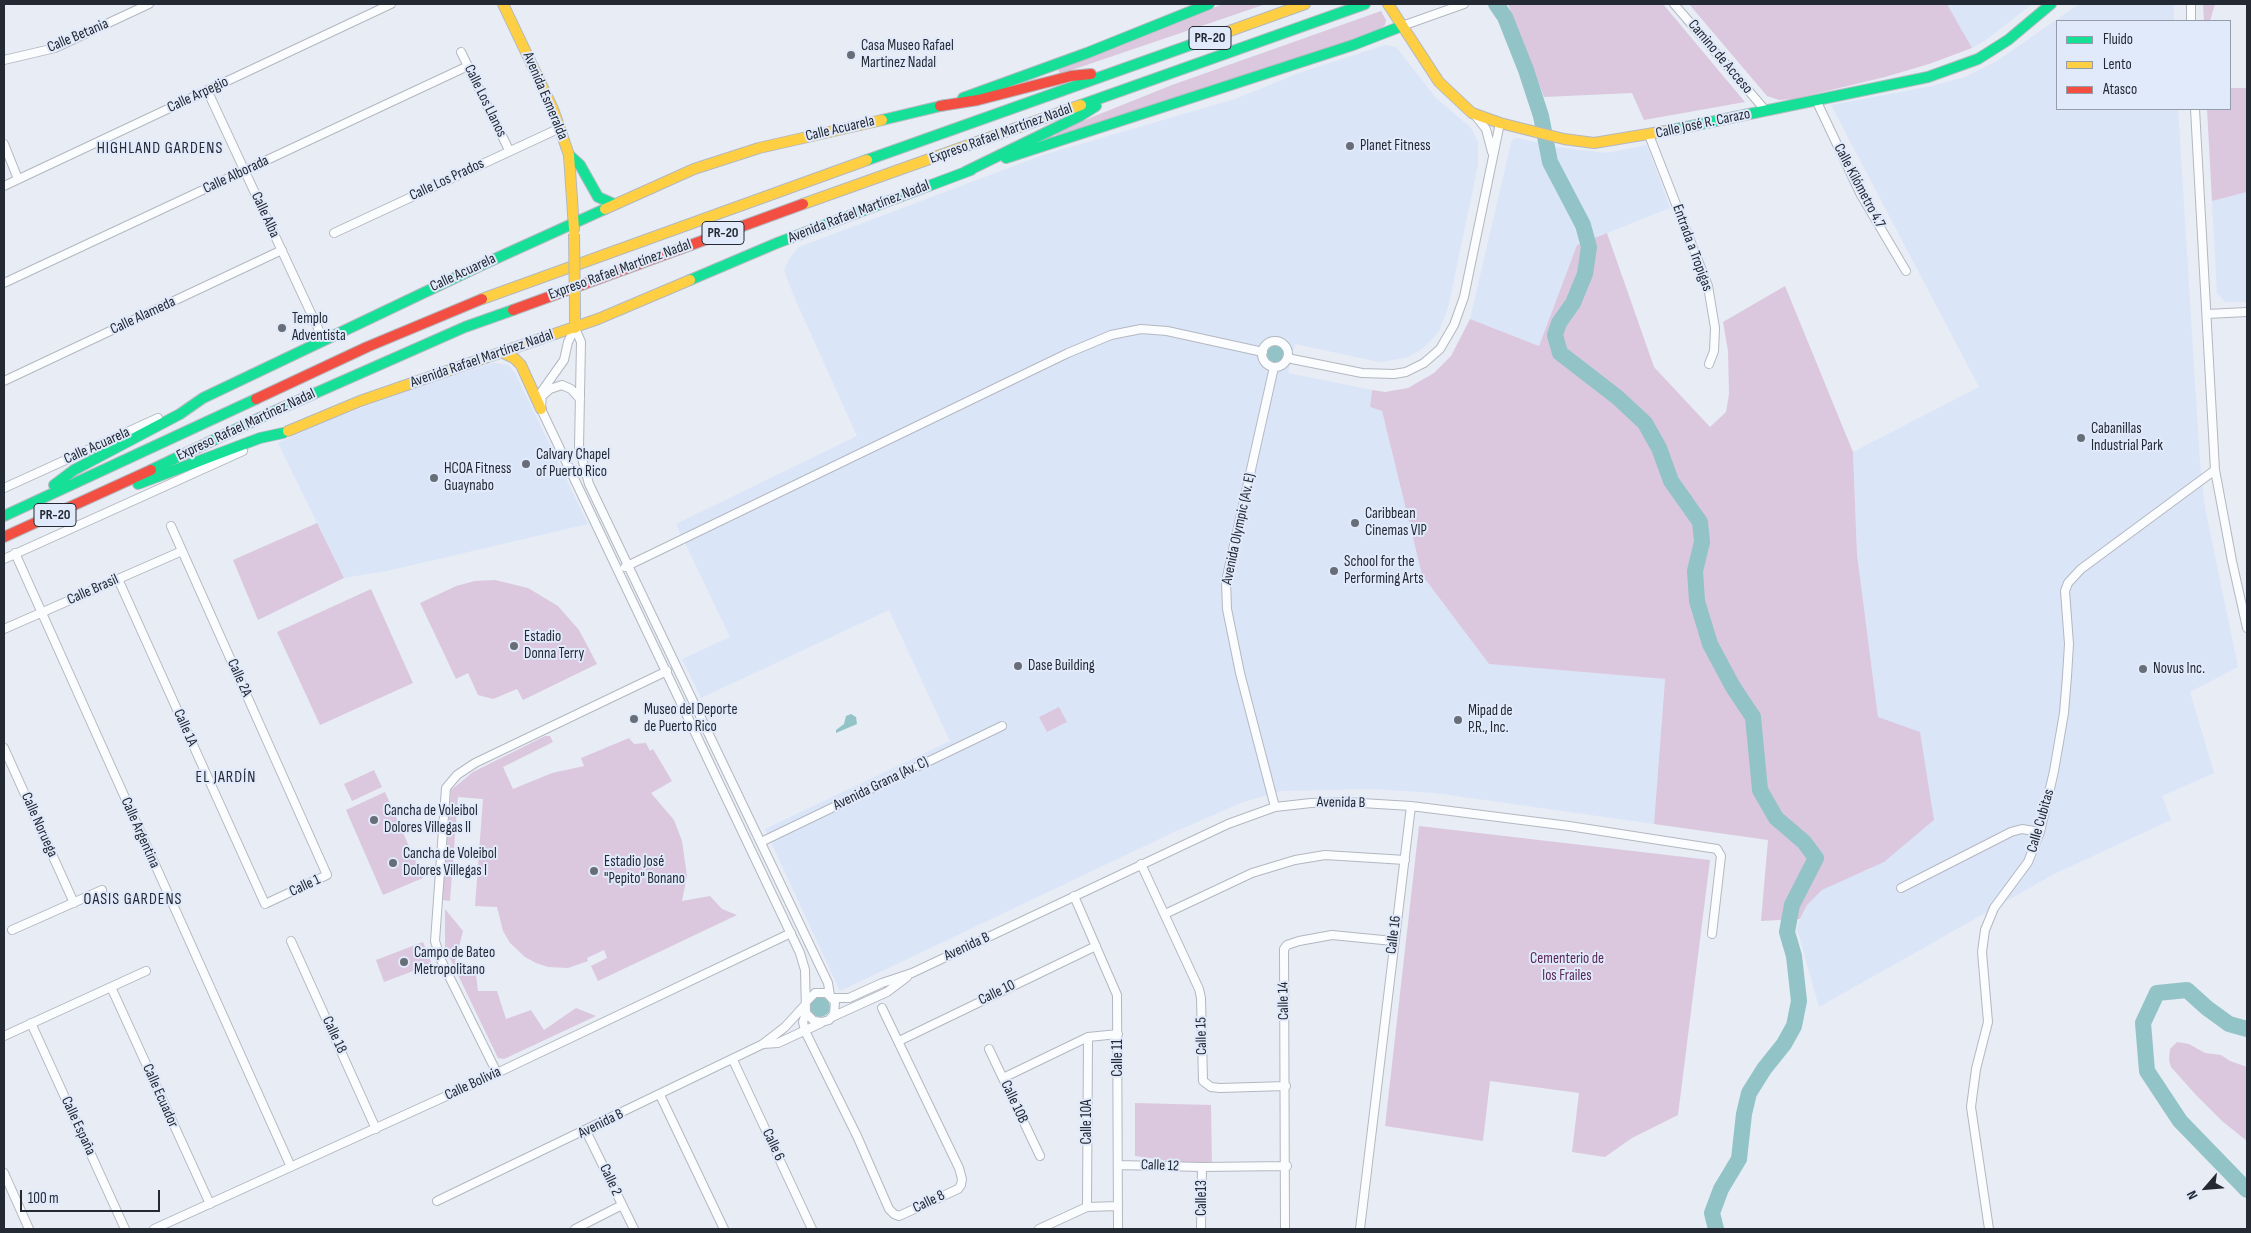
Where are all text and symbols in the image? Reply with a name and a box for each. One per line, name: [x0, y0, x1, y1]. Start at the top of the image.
street label: Calle Betania: [45, 15, 111, 57]
street label: Camino de Acceso: [1684, 16, 1756, 98]
legend: [2056, 20, 2231, 110]
road number: PR-20: [1189, 26, 1231, 49]
text: Fluido: [2103, 30, 2133, 49]
place label: Casa Museo Rafael Martinez Nadal: [861, 37, 954, 72]
street label: Avenida Esmeralda: [518, 49, 572, 143]
marker: Casa Museo Rafael Martinez Nadal: [845, 49, 857, 61]
text: Lento: [2103, 55, 2132, 74]
street label: Calle Los Llanos: [460, 62, 510, 140]
street label: Calle Arpegio: [165, 73, 231, 117]
text: Atasco: [2103, 80, 2137, 99]
street label: Expreso Rafael Martínez Nadal: [927, 100, 1075, 168]
street label: Calle José R. Carazo: [1654, 105, 1752, 143]
street label: Calle Acuarela: [804, 112, 876, 146]
place label: Planet Fitness: [1360, 137, 1431, 155]
district label: HIGHLAND GARDENS: [95, 139, 225, 159]
marker: Planet Fitness: [1344, 140, 1356, 152]
street label: Calle Kilómetro 4.7: [1829, 141, 1889, 231]
street label: Calle Alborada: [200, 152, 272, 198]
street label: Calle Los Prados: [407, 155, 487, 205]
street label: Avenida Rafael Martínez Nadal: [786, 177, 932, 247]
street label: Calle Alba: [247, 189, 283, 241]
street label: Entrada a Tropigas: [1668, 202, 1716, 294]
road number: PR-20: [702, 222, 744, 244]
street label: Expreso Rafael Martínez Nadal: [546, 236, 694, 304]
street label: Calle Acuarela: [427, 250, 499, 296]
street label: Calle Alameda: [108, 293, 178, 339]
place label: Templo Adventista: [292, 310, 346, 345]
marker: Templo Adventista: [276, 322, 288, 334]
street label: Avenida Rafael Martínez Nadal: [408, 326, 556, 392]
street label: Expreso Rafael Martínez Nadal: [174, 385, 318, 465]
place label: Cabanillas Industrial Park: [2091, 420, 2163, 455]
street label: Calle Acuarela: [61, 424, 133, 468]
marker: Cabanillas Industrial Park: [2075, 432, 2087, 444]
place label: Calvary Chapel of Puerto Rico: [536, 446, 610, 481]
marker: Calvary Chapel of Puerto Rico: [520, 458, 532, 470]
place label: HCOA Fitness Guaynabo: [444, 460, 511, 495]
marker: HCOA Fitness Guaynabo: [428, 472, 440, 484]
street label: Avenida Olympic (Av. E): [1218, 472, 1260, 586]
road number: PR-20: [34, 504, 76, 526]
place label: Caribbean Cinemas VIP: [1365, 505, 1427, 540]
marker: Caribbean Cinemas VIP: [1349, 517, 1361, 529]
place label: School for the Performing Arts: [1344, 553, 1424, 588]
marker: School for the Performing Arts: [1328, 565, 1340, 577]
street label: Calle Brasil: [65, 571, 121, 609]
place label: Estadio Donna Terry: [524, 628, 584, 663]
marker: Estadio Donna Terry: [508, 640, 520, 652]
street label: Calle 2A: [223, 656, 255, 700]
place label: Dase Building: [1028, 657, 1095, 675]
marker: Dase Building: [1012, 660, 1024, 672]
place label: Novus Inc.: [2153, 660, 2205, 678]
marker: Novus Inc.: [2137, 663, 2149, 675]
place label: Museo del Deporte de Puerto Rico: [644, 701, 737, 736]
place label: Mipad de P.R., Inc.: [1468, 702, 1513, 737]
street label: Calle 1A: [169, 707, 201, 749]
marker: Museo del Deporte de Puerto Rico: [628, 713, 640, 725]
marker: Mipad de P.R., Inc.: [1452, 714, 1464, 726]
street label: Avenida Grana (Av. C): [830, 753, 932, 815]
district label: EL JARDÍN: [194, 768, 258, 788]
street label: Calle Cubitas: [2023, 787, 2059, 855]
street label: Calle Noruega: [17, 790, 61, 860]
street label: Avenida B: [1317, 794, 1365, 812]
street label: Calle Argentina: [116, 795, 164, 871]
place label: Cancha de Voleibol Dolores Villegas II: [384, 802, 478, 837]
marker: Cancha de Voleibol Dolores Villegas II: [368, 814, 380, 826]
place label: Cancha de Voleibol Dolores Villegas I: [403, 845, 497, 880]
place label: Estadio José "Pepito" Bonano: [604, 853, 685, 888]
marker: Cancha de Voleibol Dolores Villegas I: [387, 857, 399, 869]
marker: Estadio José "Pepito" Bonano: [588, 865, 600, 877]
street label: Calle 1: [287, 871, 323, 901]
district label: OASIS GARDENS: [82, 890, 184, 910]
street label: Calle 16: [1383, 915, 1405, 955]
street label: Avenida B: [941, 929, 993, 965]
place label: Campo de Bateo Metropolitano: [414, 944, 495, 979]
park label: Cementerio de los Frailes: [1530, 950, 1604, 985]
marker: Campo de Bateo Metropolitano: [398, 956, 410, 968]
street label: Calle 10: [976, 976, 1018, 1010]
street label: Calle 14: [1275, 982, 1293, 1020]
street label: Calle 18: [318, 1014, 350, 1056]
street label: Calle 15: [1193, 1017, 1211, 1055]
street label: Calle 11: [1109, 1039, 1127, 1077]
street label: Calle Ecuador: [138, 1061, 182, 1131]
street label: Calle Bolivia: [442, 1063, 504, 1105]
street label: Calle 10B: [996, 1078, 1032, 1126]
street label: Calle España: [57, 1094, 99, 1158]
street label: Calle 10A: [1078, 1099, 1096, 1145]
street label: Avenida B: [575, 1105, 627, 1143]
street label: Calle 6: [758, 1126, 788, 1164]
street label: Calle 12: [1141, 1156, 1179, 1176]
street label: Calle 2: [595, 1161, 625, 1199]
north arrow: [2181, 1163, 2231, 1213]
scale bar: [22, 1180, 162, 1212]
street label: Calle13: [1193, 1180, 1211, 1216]
street label: Calle 8: [910, 1187, 948, 1217]
text: N: [2183, 1188, 2201, 1202]
text: 100 m: [28, 1189, 59, 1208]

